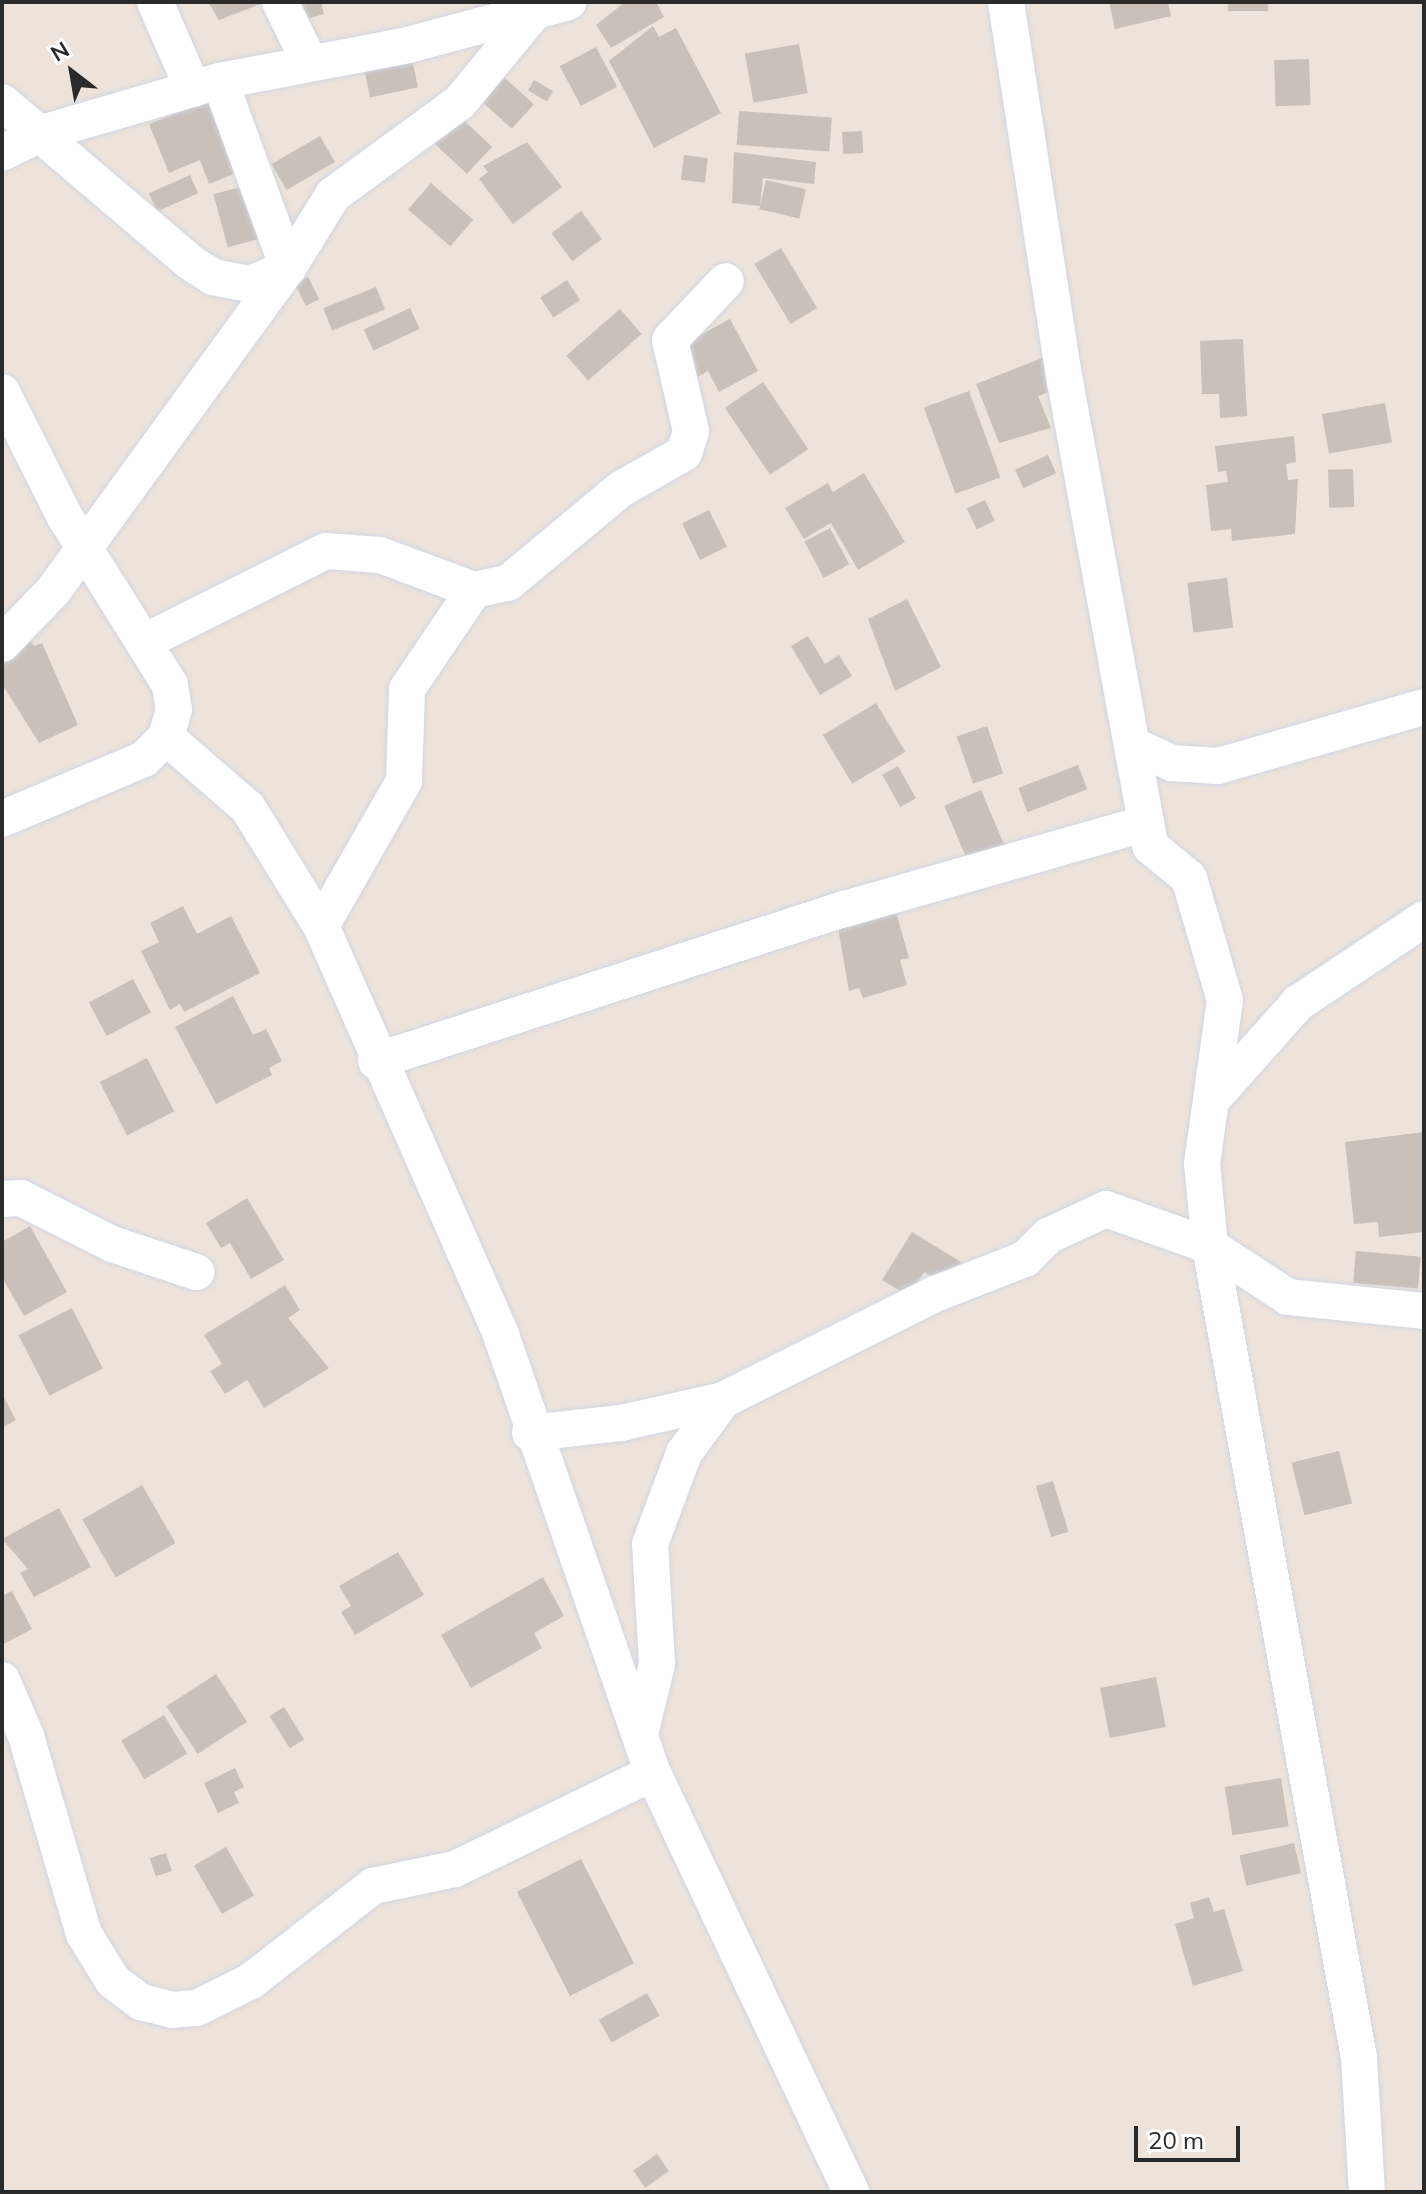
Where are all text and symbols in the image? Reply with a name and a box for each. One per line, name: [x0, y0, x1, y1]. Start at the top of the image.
north arrow: [32, 32, 112, 112]
text: N: [45, 35, 74, 68]
scale bar: [1138, 2110, 1244, 2160]
text: 20 m: [1148, 2125, 1204, 2155]

